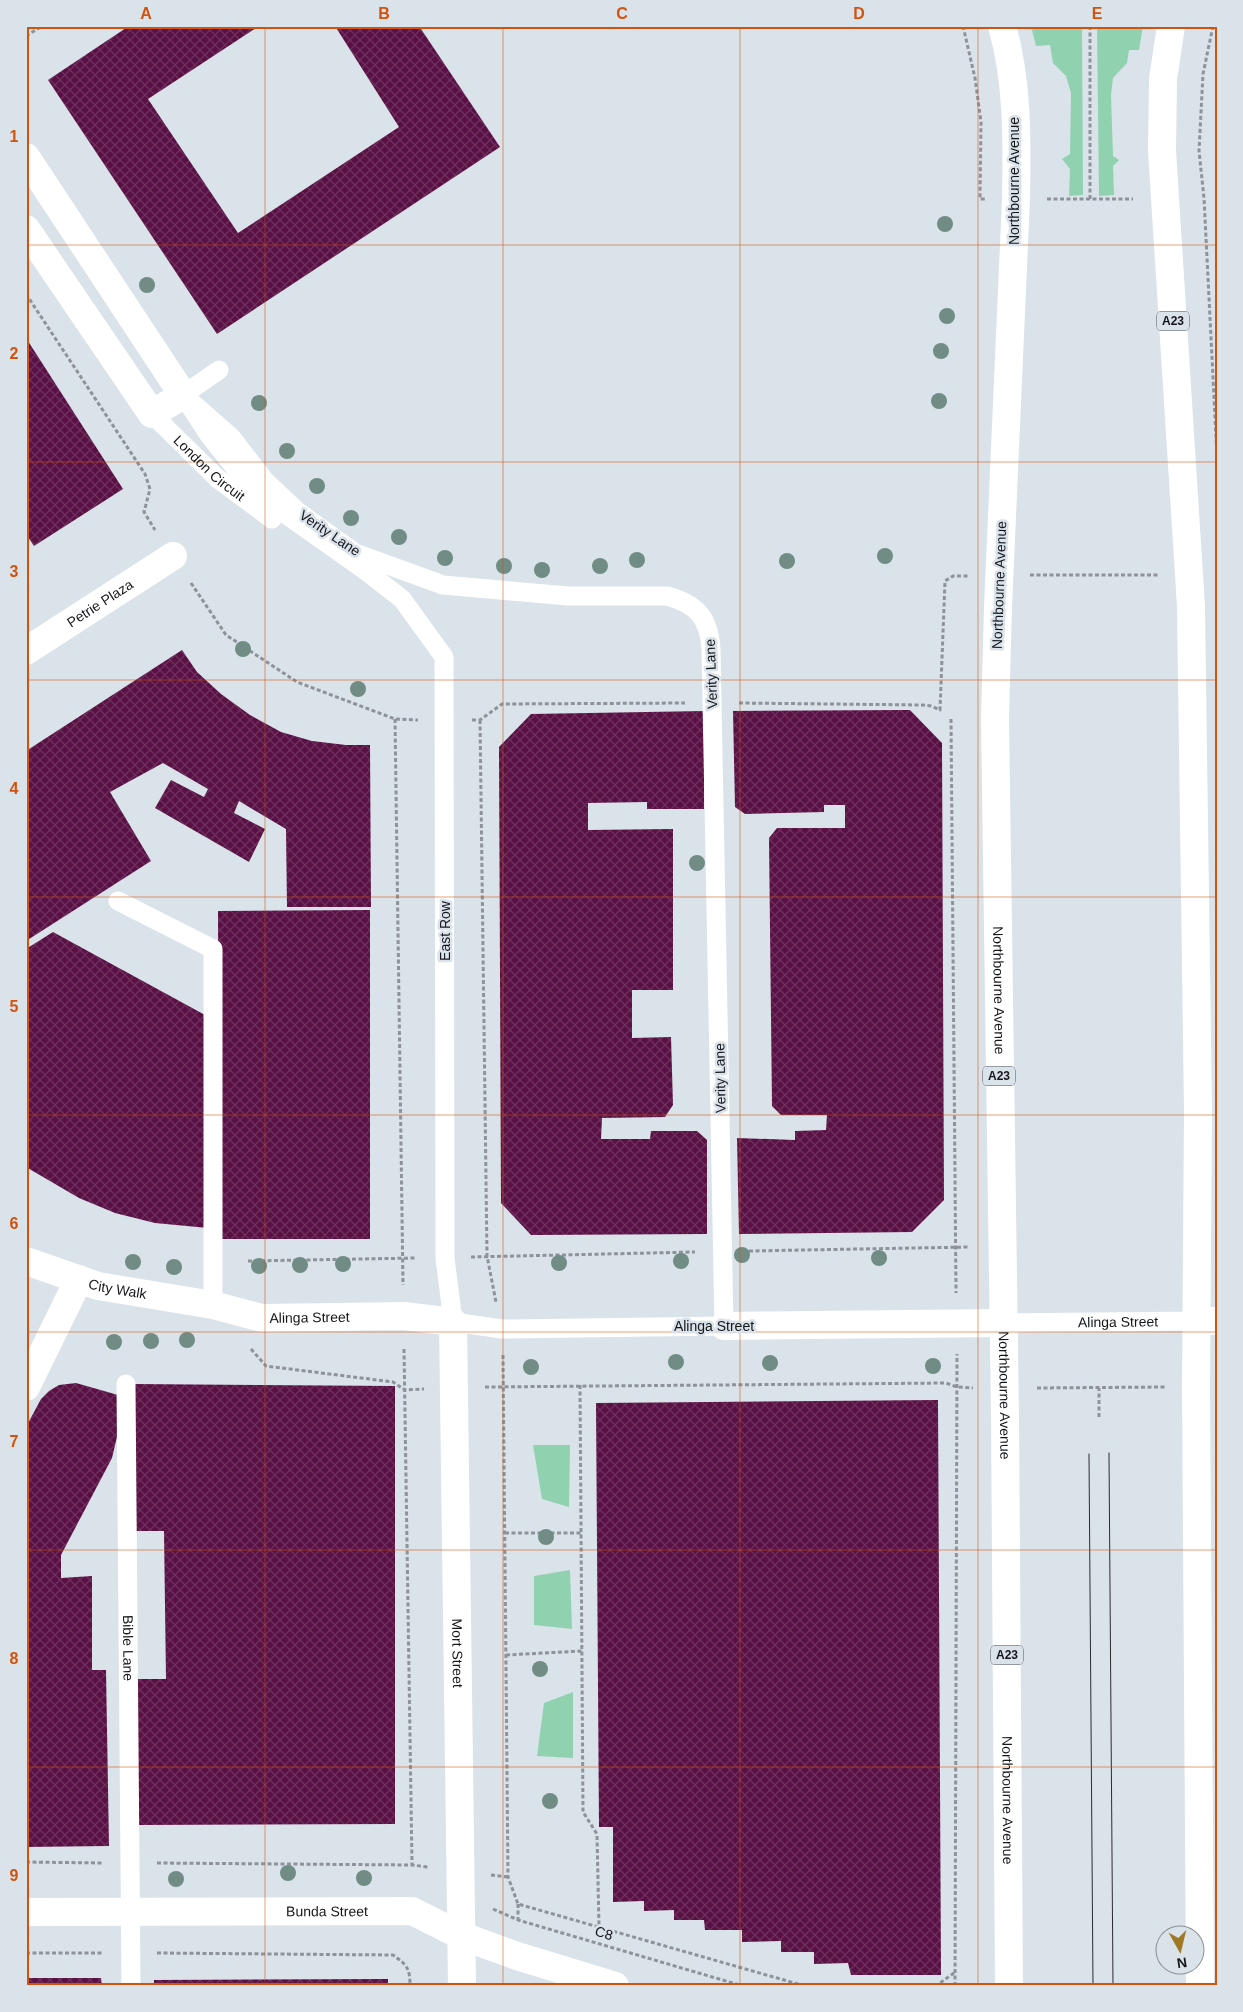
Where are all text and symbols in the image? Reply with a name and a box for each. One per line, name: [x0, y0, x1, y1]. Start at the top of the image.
text: A: [140, 5, 152, 22]
text: B: [378, 5, 390, 22]
text: C: [616, 5, 628, 22]
text: D: [853, 5, 865, 22]
text: E: [1092, 5, 1103, 22]
street label: Northbourne Avenue: [1006, 117, 1022, 245]
text: 1: [10, 128, 19, 145]
road number: A23: [1157, 312, 1189, 331]
text: 2: [10, 345, 19, 362]
street label: London Circuit: [170, 432, 248, 504]
street label: Verity Lane: [296, 507, 364, 559]
street label: Northbourne Avenue: [989, 520, 1009, 649]
text: 3: [10, 563, 19, 580]
street label: Petrie Plaza: [64, 576, 136, 630]
street label: Verity Lane: [702, 639, 720, 709]
text: 4: [10, 780, 19, 797]
street label: East Row: [437, 900, 453, 961]
street label: Northbourne Avenue: [990, 926, 1008, 1055]
text: 5: [10, 998, 19, 1015]
street label: Verity Lane: [711, 1043, 729, 1113]
road number: A23: [983, 1066, 1015, 1086]
text: 6: [10, 1215, 19, 1232]
street label: City Walk: [86, 1275, 149, 1302]
street label: Alinga Street: [269, 1309, 350, 1326]
street label: Alinga Street: [1078, 1313, 1158, 1330]
street label: Alinga Street: [674, 1318, 754, 1334]
street label: Northbourne Avenue: [996, 1331, 1013, 1460]
text: 7: [10, 1433, 19, 1450]
street label: Bible Lane: [120, 1615, 136, 1681]
street label: Mort Street: [449, 1618, 466, 1688]
road number: A23: [991, 1646, 1023, 1664]
text: 8: [10, 1650, 19, 1667]
street label: Northbourne Avenue: [999, 1736, 1016, 1865]
text: 9: [10, 1867, 19, 1884]
street label: Bunda Street: [286, 1903, 368, 1919]
street label: C8: [593, 1923, 615, 1943]
north arrow: [1156, 1924, 1206, 1974]
text: N: [1176, 1954, 1188, 1972]

